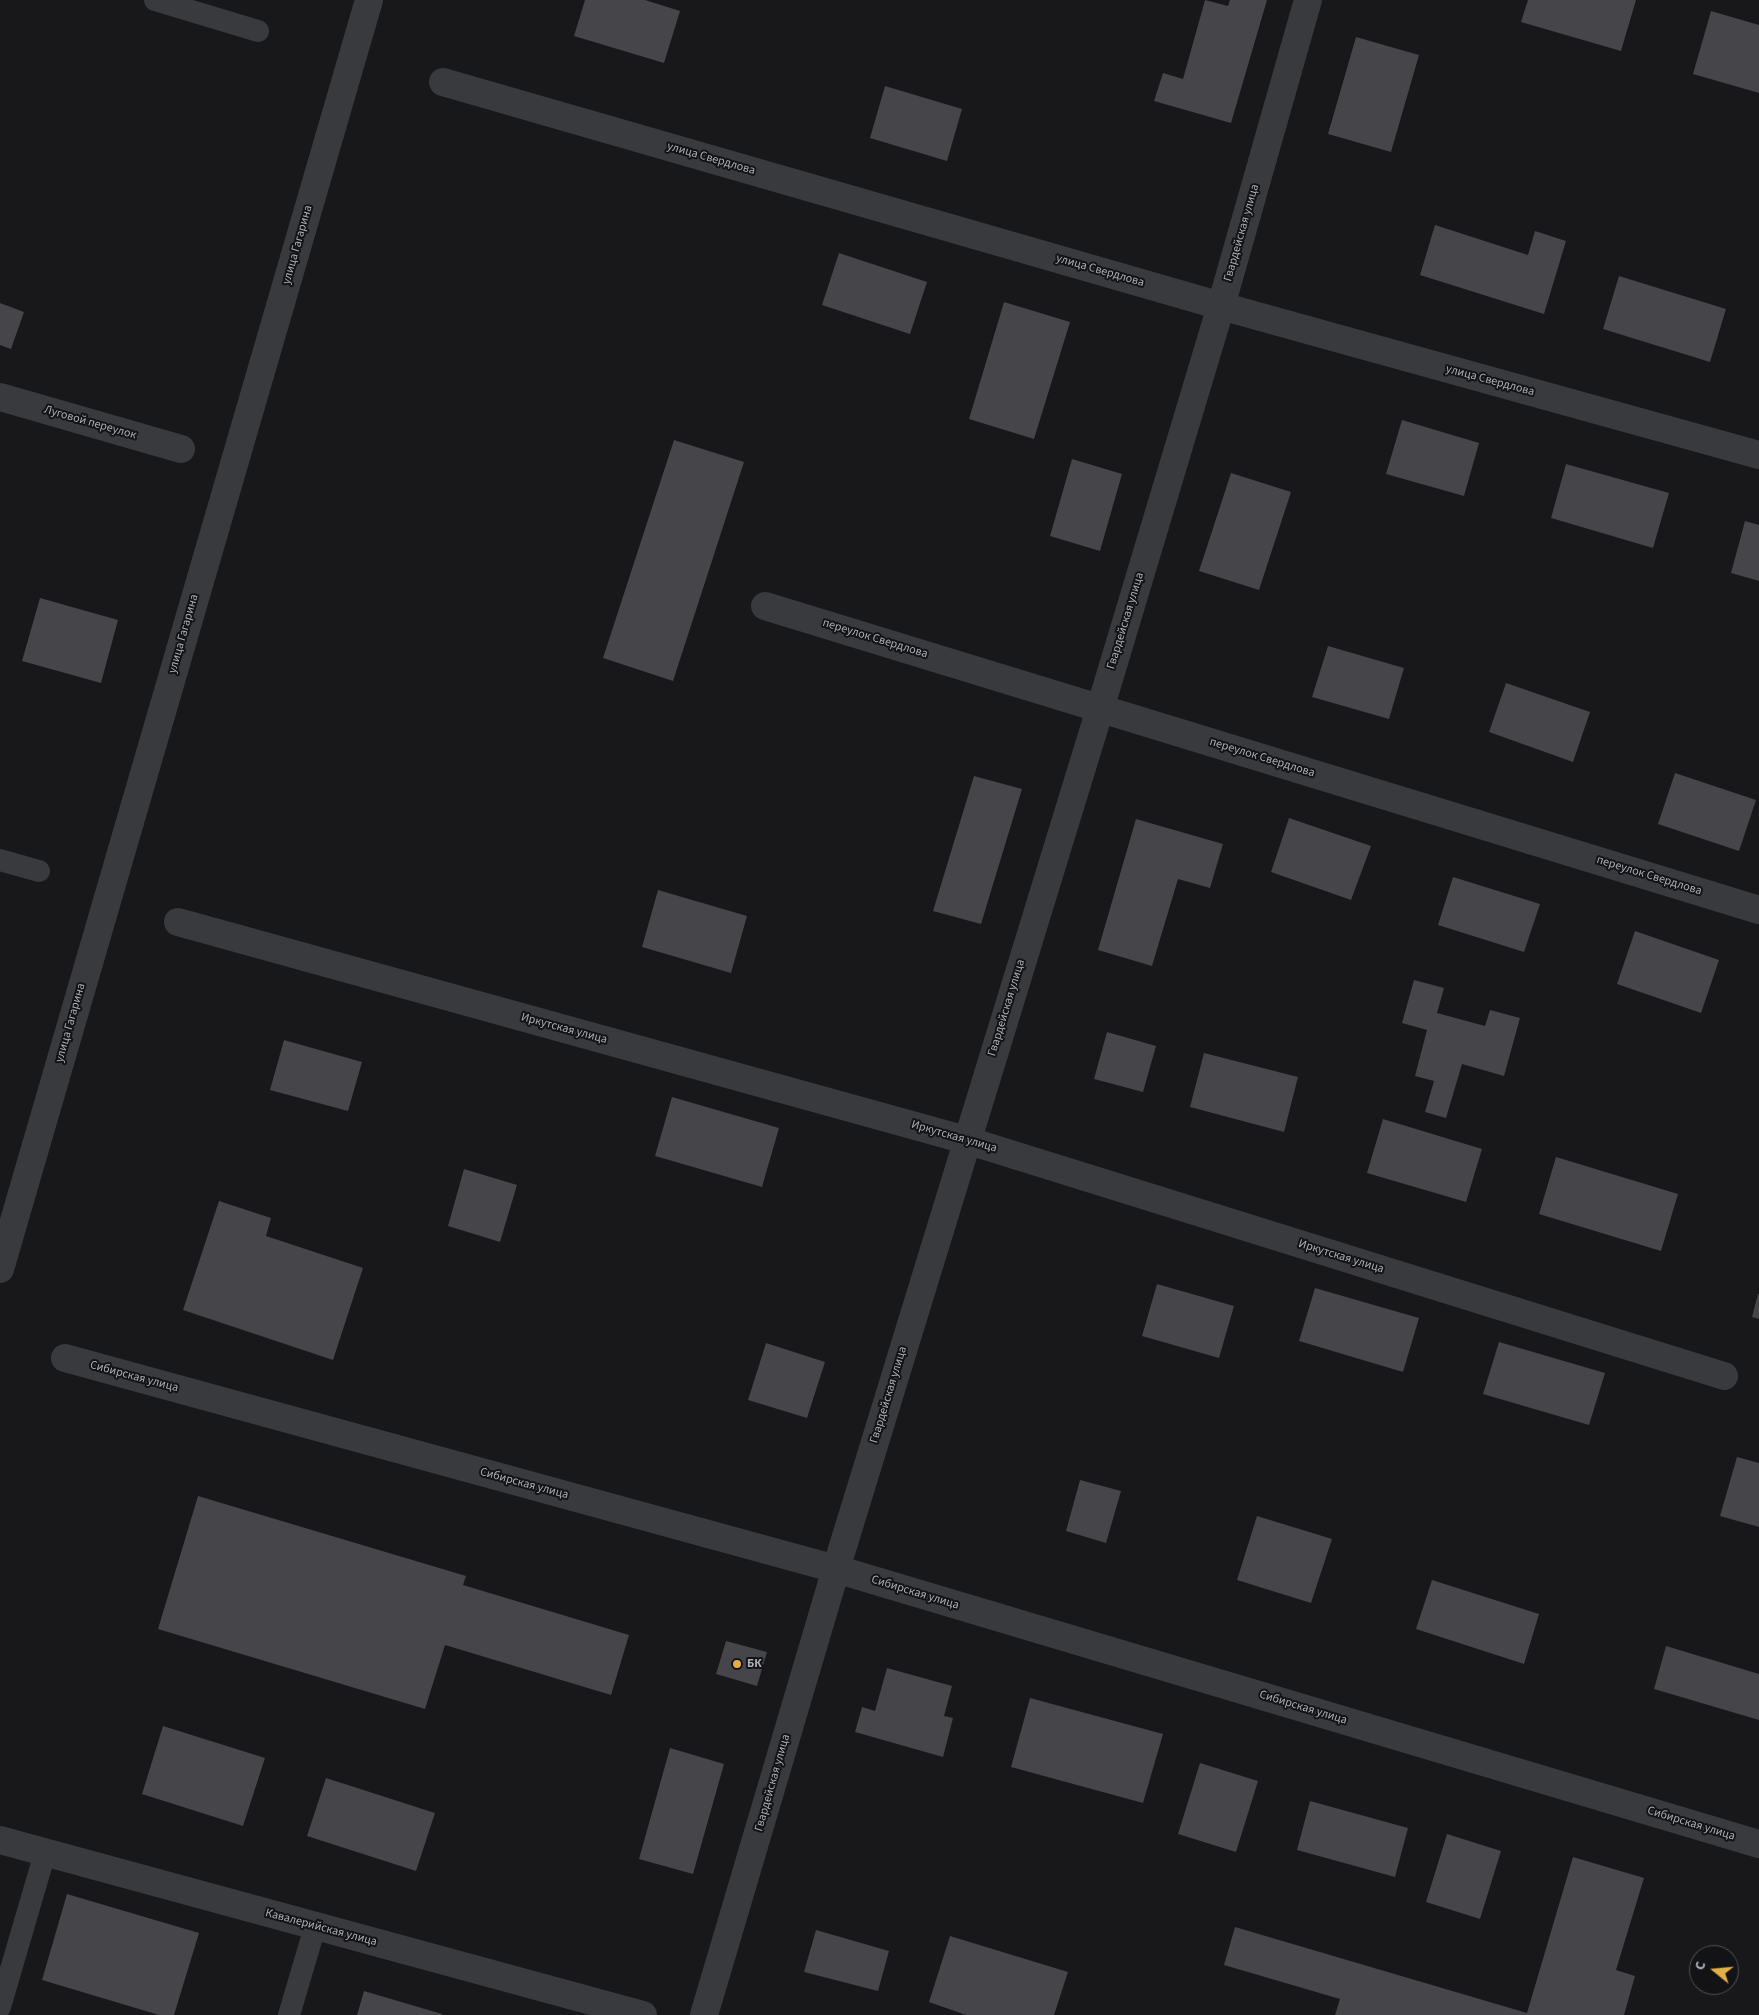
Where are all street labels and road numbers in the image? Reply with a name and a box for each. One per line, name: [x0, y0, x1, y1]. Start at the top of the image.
street label: улица Свердлова: [665, 140, 757, 178]
street label: Гвардейская улица: [1221, 183, 1263, 283]
street label: улица Гагарина: [280, 204, 316, 286]
street label: улица Свердлова: [1054, 252, 1146, 290]
street label: улица Свердлова: [1444, 362, 1536, 400]
street label: Луговой переулок: [42, 403, 138, 443]
street label: Гвардейская улица: [1104, 571, 1148, 671]
street label: улица Гагарина: [166, 593, 202, 675]
street label: переулок Свердлова: [821, 616, 929, 662]
street label: переулок Свердлова: [1208, 735, 1316, 781]
street label: переулок Свердлова: [1595, 853, 1703, 899]
street label: Гвардейская улица: [985, 958, 1029, 1058]
street label: улица Гагарина: [53, 982, 89, 1064]
street label: Иркутская улица: [519, 1011, 609, 1047]
street label: Иркутская улица: [909, 1118, 999, 1156]
street label: Иркутская улица: [1296, 1237, 1386, 1277]
street label: Гвардейская улица: [867, 1345, 911, 1445]
street label: Сибирская улица: [88, 1358, 180, 1396]
street label: Сибирская улица: [478, 1465, 570, 1503]
street label: Сибирская улица: [869, 1573, 961, 1613]
street label: Сибирская улица: [1257, 1688, 1349, 1728]
street label: Гвардейская улица: [752, 1733, 794, 1833]
street label: Сибирская улица: [1645, 1804, 1737, 1844]
street label: Кавалерийская улица: [264, 1906, 378, 1950]

